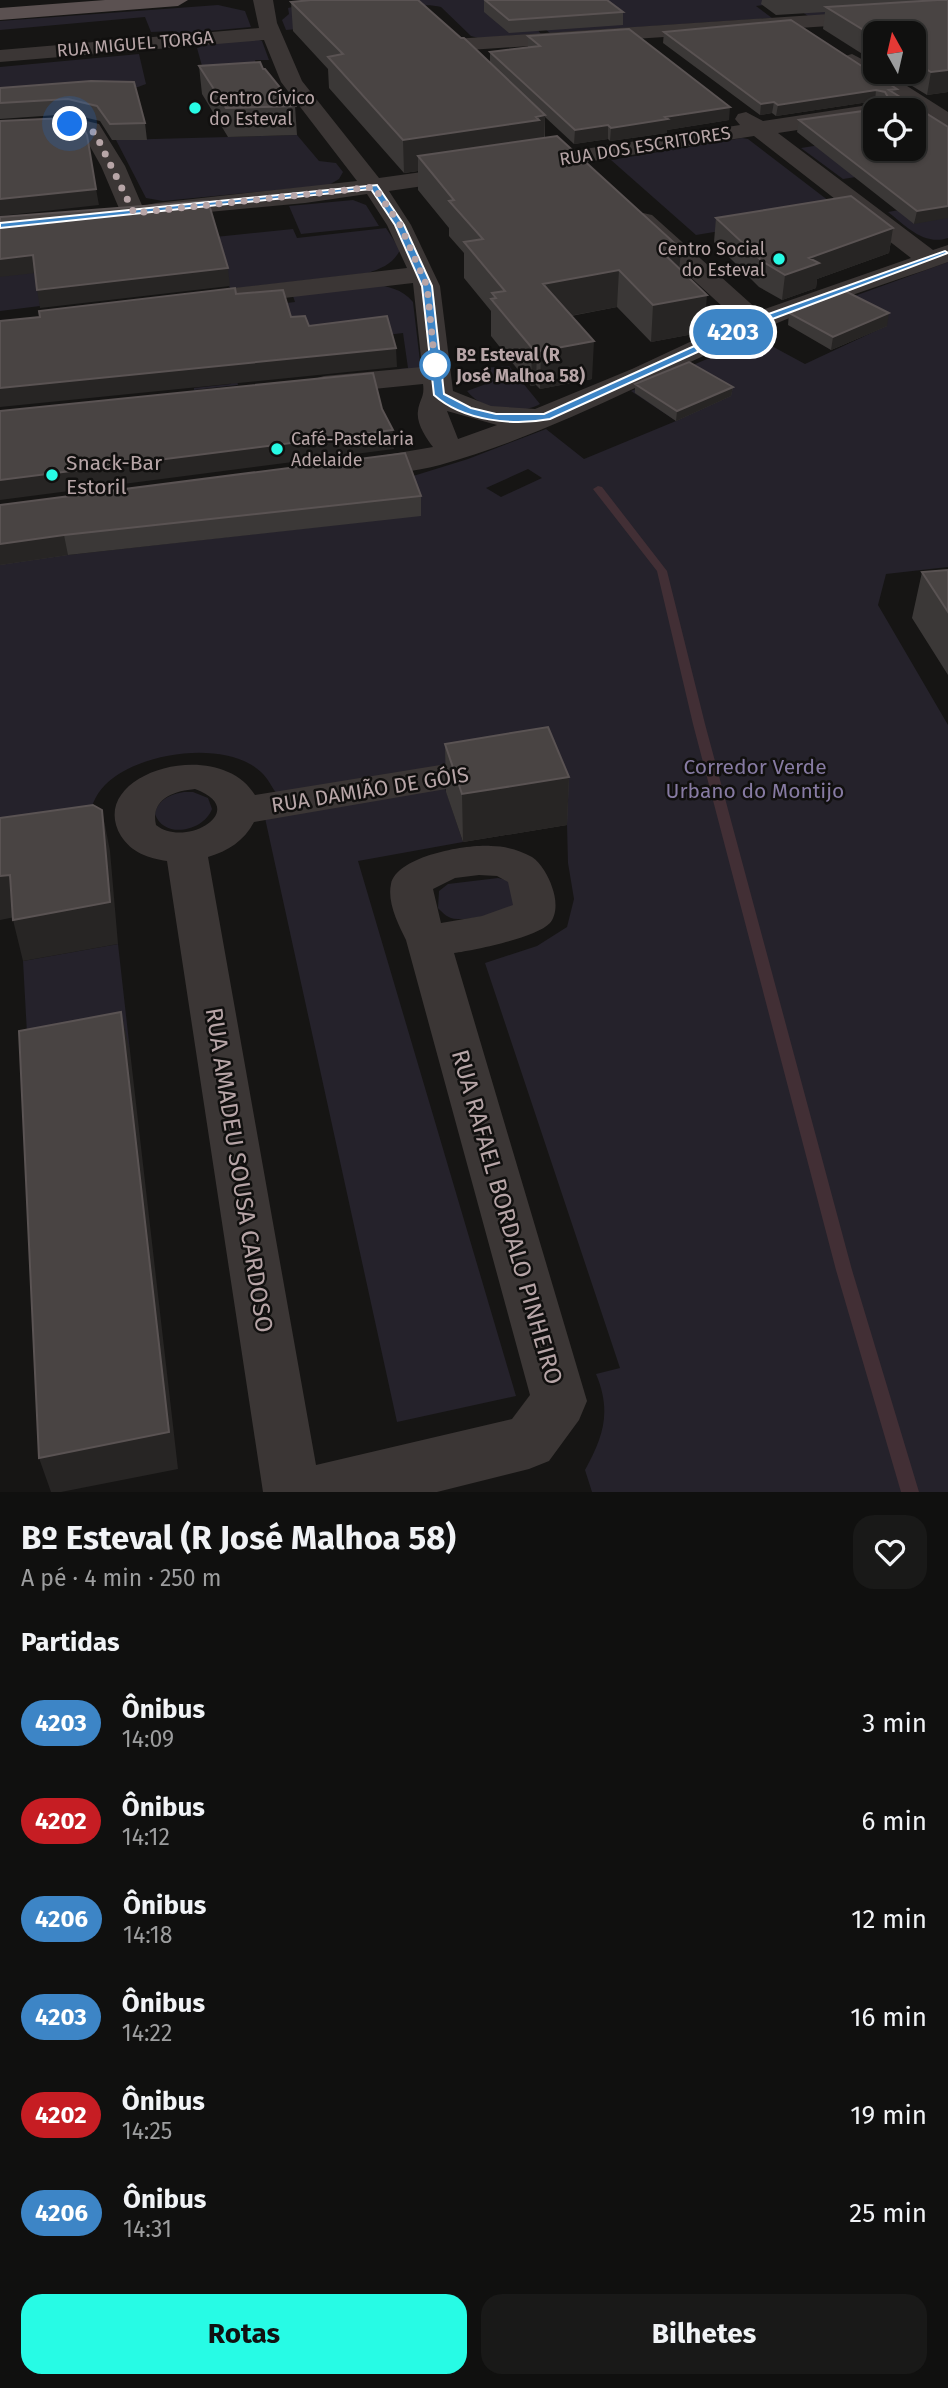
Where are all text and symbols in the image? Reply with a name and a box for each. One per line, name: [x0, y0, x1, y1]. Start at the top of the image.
north arrow: [863, 21, 926, 84]
map controls: [863, 21, 926, 161]
street label: RUA MIGUEL TORGA: [56, 26, 215, 62]
place label: Centro Cívico do Esteval: [209, 87, 315, 130]
button: locate: [863, 98, 926, 161]
marker: Centro Cívico do Esteval: [187, 100, 203, 116]
your location: [52, 106, 87, 141]
street label: RUA DOS ESCRITORES: [558, 122, 732, 170]
place label: Centro Social do Esteval: [658, 238, 765, 281]
marker: Centro Social do Esteval: [771, 251, 787, 267]
line badge: 4203: [684, 309, 782, 355]
text: 4203: [707, 318, 759, 346]
place label: Bº Esteval (R José Malhoa 58): [455, 344, 585, 387]
marker: Bº Esteval (R José Malhoa 58): [420, 350, 450, 380]
place label: Café-Pastelaria Adelaide: [291, 428, 414, 471]
marker: Café-Pastelaria Adelaide: [269, 441, 285, 457]
place label: Snack-Bar Estoril: [66, 450, 162, 500]
marker: Snack-Bar Estoril: [44, 467, 60, 483]
park label: Corredor Verde Urbano do Montijo: [666, 754, 844, 804]
street label: RUA DAMIÃO DE GÓIS: [269, 762, 471, 818]
street label: RUA AMADEU SOUSA CARDOSO: [199, 1005, 279, 1335]
street label: RUA RAFAEL BORDALO PINHEIRO: [446, 1046, 568, 1388]
button: heart: [853, 1515, 927, 1589]
text: Bº Esteval (R José Malhoa 58): [21, 1518, 456, 1558]
text: A pé · 4 min · 250 m: [21, 1564, 221, 1592]
text: Partidas: [21, 1627, 119, 1658]
text: Ônibus: [122, 1694, 205, 1725]
text: 3 min: [862, 1708, 927, 1739]
text: 4203: [35, 1709, 87, 1737]
text: 14:09: [122, 1725, 174, 1753]
text: Ônibus: [122, 1792, 205, 1823]
text: 6 min: [861, 1806, 927, 1837]
text: 4202: [35, 1807, 87, 1835]
text: 14:12: [122, 1823, 170, 1851]
text: Ônibus: [123, 1890, 206, 1921]
text: 12 min: [851, 1904, 927, 1935]
text: 4206: [35, 1905, 88, 1933]
text: 14:18: [123, 1921, 173, 1949]
text: Ônibus: [122, 1988, 205, 2019]
text: 16 min: [850, 2002, 927, 2033]
text: 4203: [35, 2003, 87, 2031]
text: 14:22: [122, 2019, 172, 2047]
text: Ônibus: [122, 2086, 205, 2117]
text: 19 min: [850, 2100, 927, 2131]
text: 4202: [35, 2101, 87, 2129]
text: 14:25: [122, 2117, 172, 2145]
text: Ônibus: [123, 2184, 206, 2215]
text: 25 min: [849, 2198, 927, 2229]
text: 4206: [35, 2199, 88, 2227]
text: 14:31: [123, 2215, 172, 2243]
button: Rotas: [21, 2294, 467, 2374]
button: Bilhetes: [481, 2294, 927, 2374]

